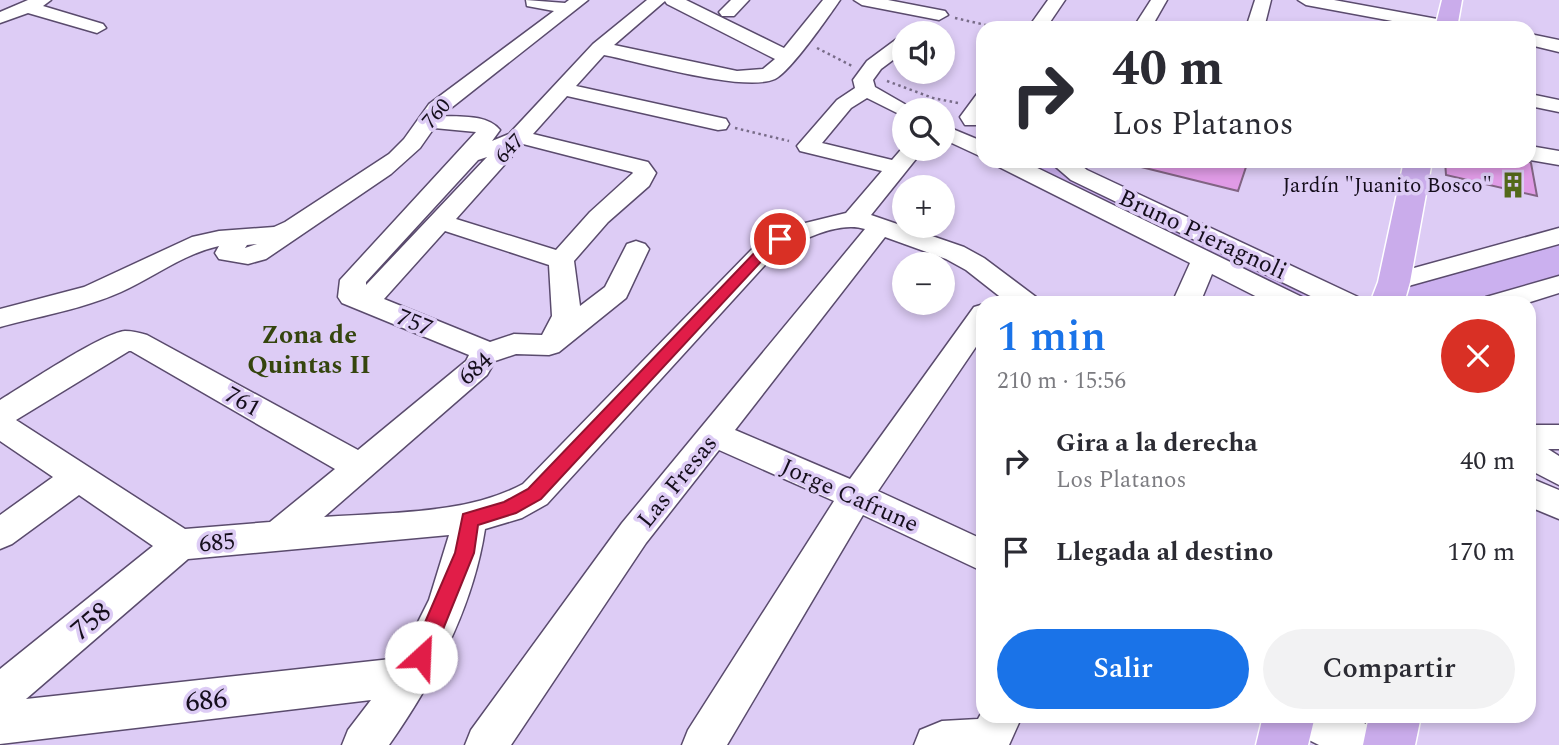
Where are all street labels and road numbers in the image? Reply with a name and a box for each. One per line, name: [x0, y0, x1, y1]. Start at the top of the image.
street label: 760: [414, 91, 459, 136]
street label: 647: [487, 126, 532, 171]
street label: Bruno Pieragnoli: [1113, 180, 1293, 290]
street label: 757: [391, 299, 438, 346]
street label: 684: [450, 343, 501, 394]
street label: 761: [218, 377, 267, 426]
street label: Las Fresas: [629, 427, 727, 536]
street label: Jorge Cafrune: [775, 449, 924, 542]
street label: 685: [198, 523, 237, 562]
street label: 758: [61, 591, 121, 651]
street label: 686: [183, 677, 229, 724]

